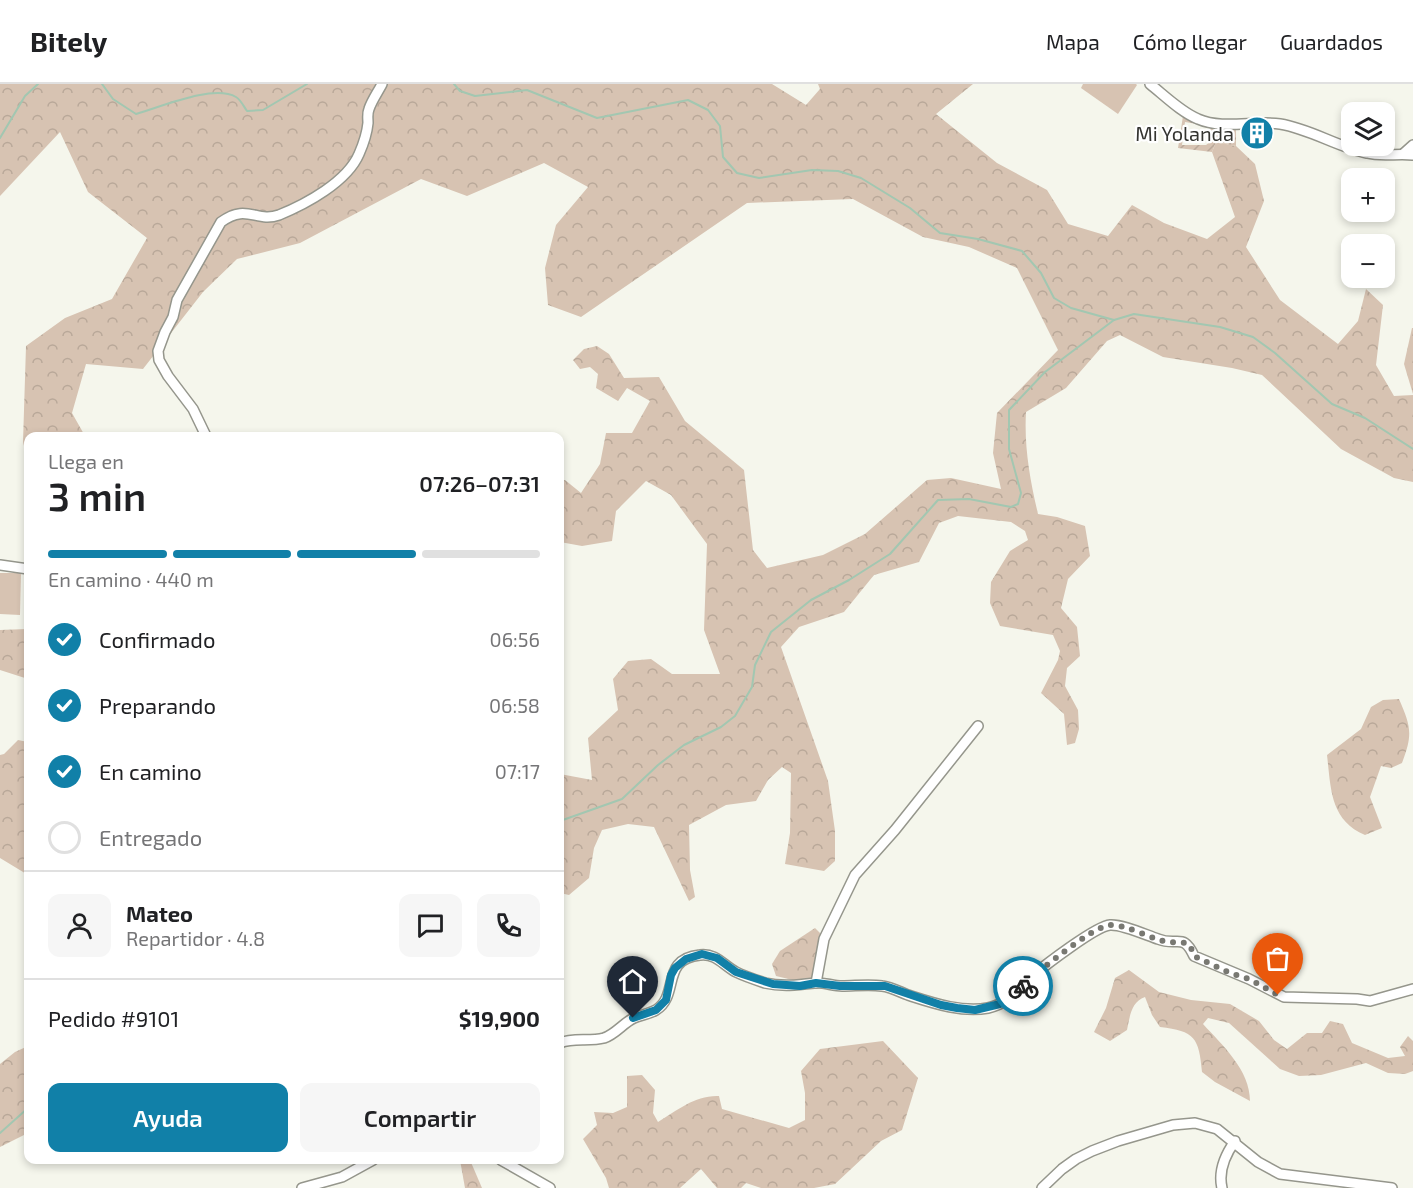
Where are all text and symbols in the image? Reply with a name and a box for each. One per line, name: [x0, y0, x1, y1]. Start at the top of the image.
text: Bitely: [30, 24, 107, 58]
text: Mapa: [1046, 29, 1100, 54]
text: Cómo llegar: [1133, 29, 1247, 54]
text: Guardados: [1280, 29, 1383, 54]
map controls: [1341, 102, 1395, 288]
button: layers: [1341, 102, 1395, 156]
building icon: Mi Yolanda: [1239, 115, 1275, 151]
place label: Mi Yolanda: [1135, 121, 1234, 145]
button: +: [1341, 168, 1395, 222]
button: −: [1341, 234, 1395, 288]
text: Llega en: [48, 449, 124, 473]
text: 07:26–07:31: [419, 470, 540, 496]
text: 3 min: [48, 472, 146, 519]
text: En camino · 440 m: [48, 567, 214, 591]
icon: check: [48, 623, 81, 656]
text: Confirmado: [99, 626, 215, 652]
text: 06:56: [490, 627, 540, 651]
icon: check: [48, 689, 81, 722]
text: Preparando: [99, 692, 216, 718]
text: 06:58: [489, 693, 540, 717]
icon: check: [48, 755, 81, 788]
text: En camino: [99, 758, 202, 784]
text: 07:17: [495, 759, 540, 783]
text: Entregado: [99, 824, 202, 850]
button: person: [48, 894, 111, 957]
button: chat: [399, 894, 462, 957]
button: phone: [477, 894, 540, 957]
text: Mateo: [126, 900, 193, 926]
text: Repartidor · 4.8: [126, 926, 265, 950]
pin: [1252, 933, 1303, 995]
icon: bag: [1261, 942, 1294, 975]
pin: [607, 956, 658, 1018]
courier: [993, 956, 1053, 1016]
icon: home: [616, 965, 649, 998]
icon: bike: [1007, 970, 1040, 1003]
text: Pedido #9101: [48, 1005, 179, 1031]
text: $19,900: [459, 1005, 540, 1031]
button: Ayuda: [48, 1083, 288, 1152]
button: Compartir: [300, 1083, 540, 1152]

